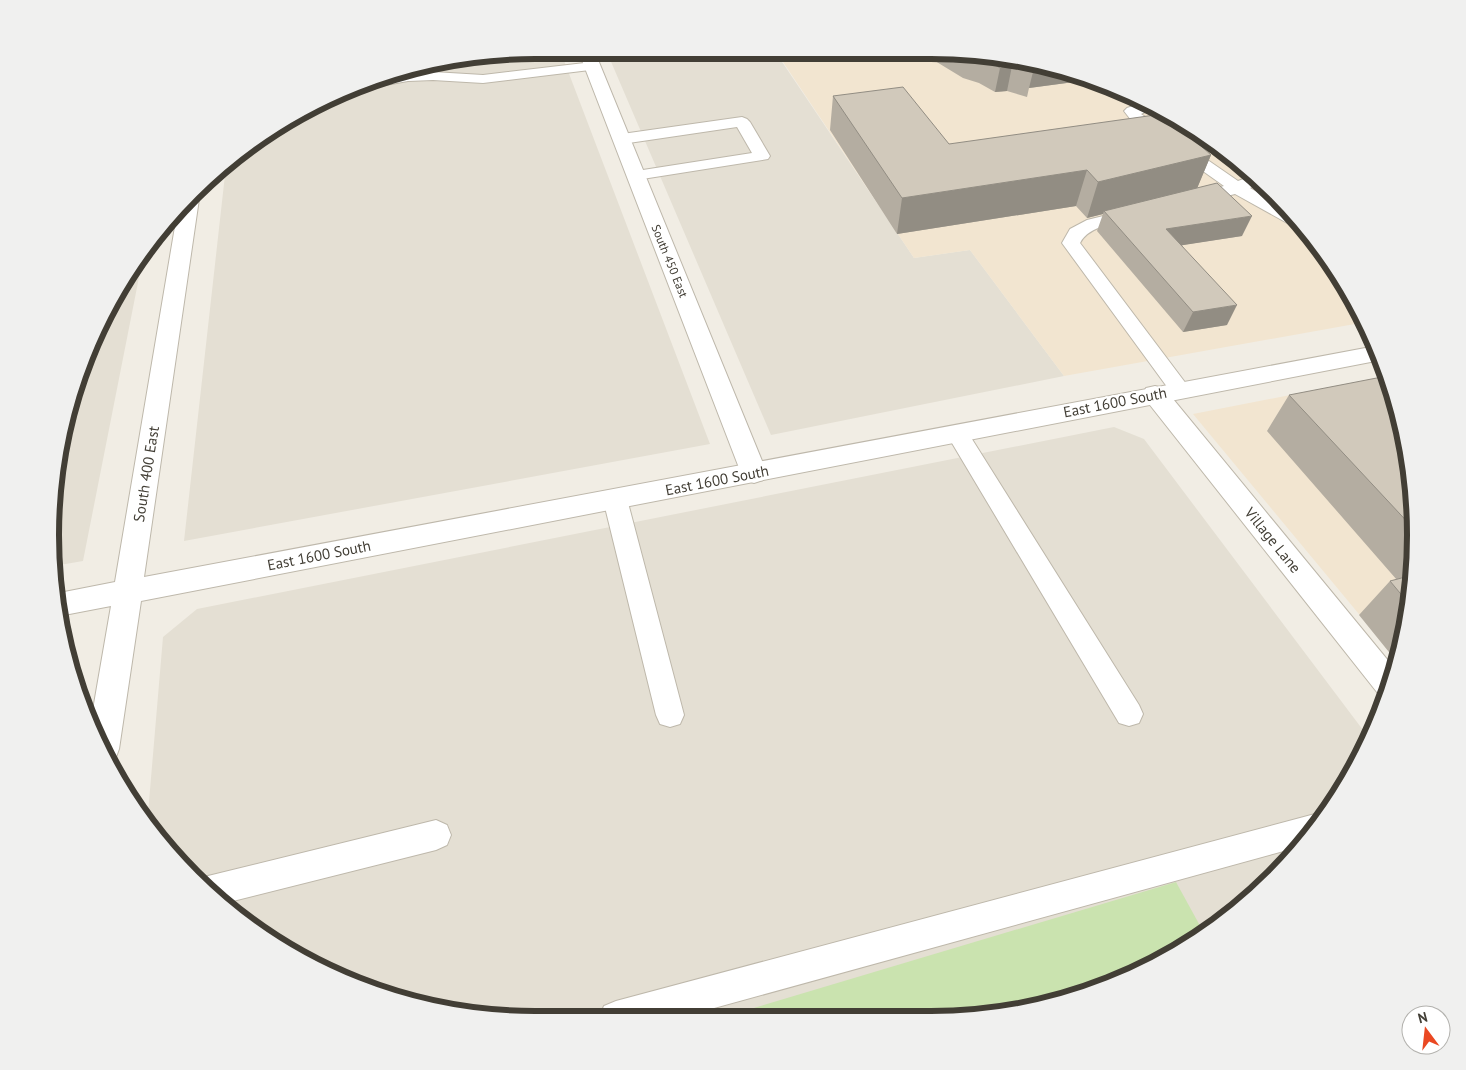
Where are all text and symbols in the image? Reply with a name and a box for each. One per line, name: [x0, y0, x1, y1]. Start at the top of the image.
street label: South 450 East: [649, 222, 691, 300]
street label: East 1600 South: [1062, 383, 1168, 421]
street label: South 400 East: [129, 425, 163, 523]
street label: East 1600 South: [664, 461, 770, 499]
street label: Village Lane: [1240, 502, 1305, 577]
street label: East 1600 South: [266, 536, 372, 574]
north arrow: [1401, 1005, 1451, 1055]
text: N: [1416, 1008, 1429, 1027]

